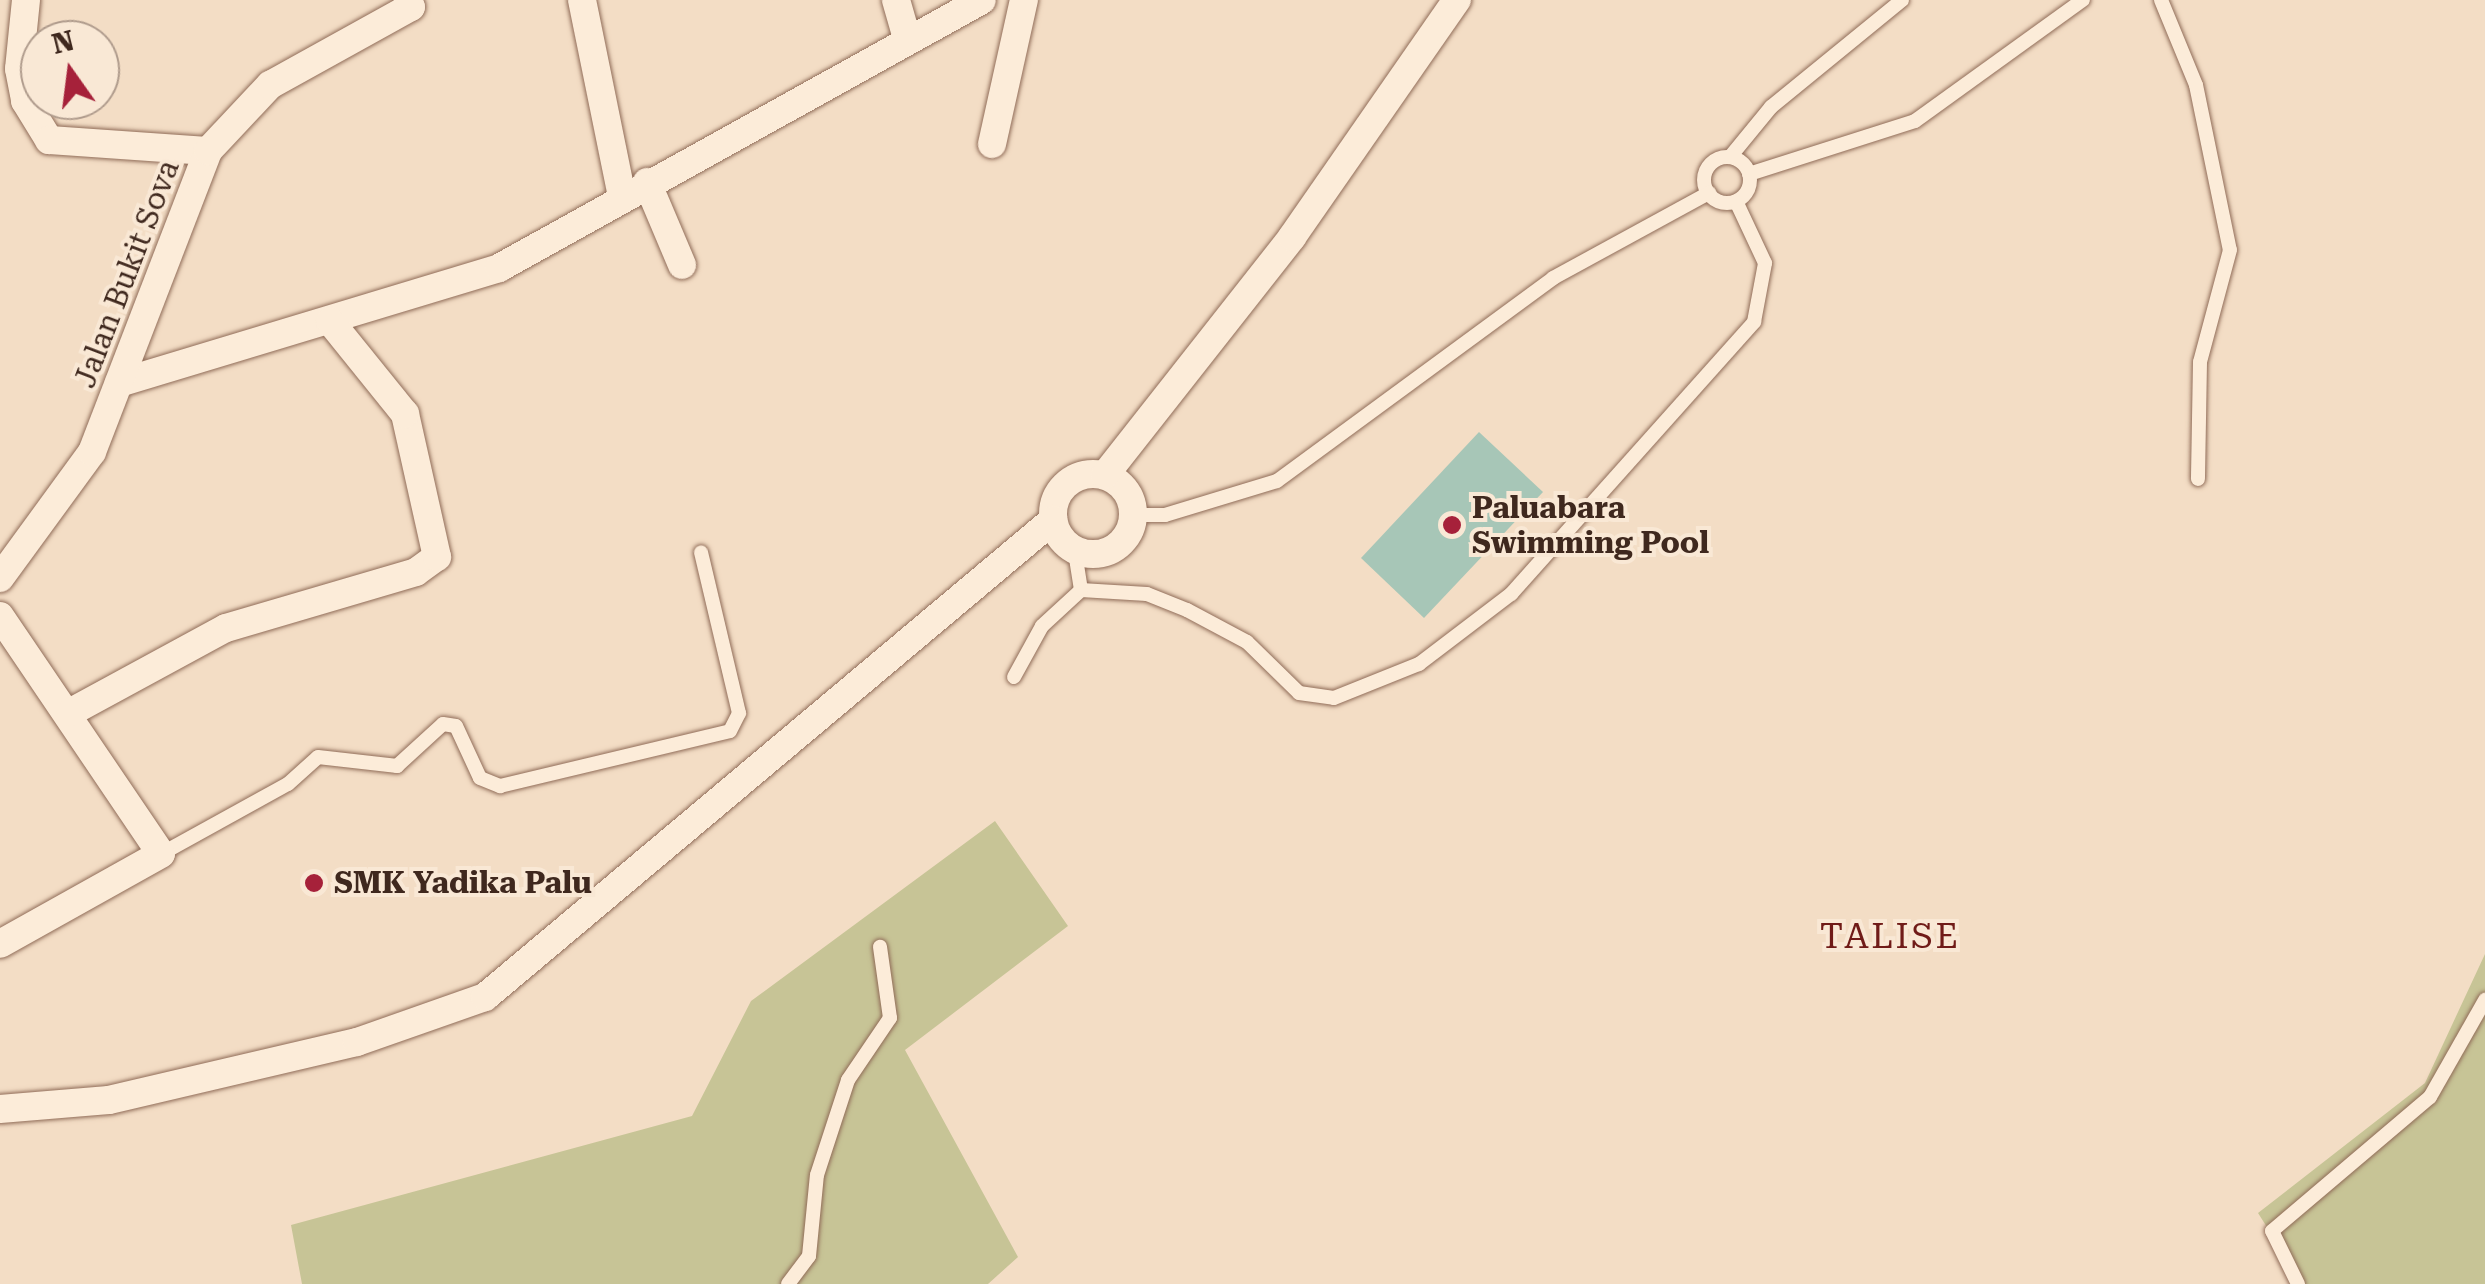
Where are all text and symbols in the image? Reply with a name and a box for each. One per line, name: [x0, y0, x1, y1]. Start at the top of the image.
north arrow: [20, 20, 120, 120]
text: N: [49, 24, 78, 61]
street label: Jalan Bukit Sova: [67, 155, 187, 393]
place label: Paluabara Swimming Pool: [1472, 490, 1709, 560]
marker: Paluabara Swimming Pool: [1441, 514, 1463, 536]
place label: SMK Yadika Palu: [334, 865, 592, 901]
marker: SMK Yadika Palu: [303, 872, 325, 894]
district label: TALISE: [1820, 916, 1960, 958]

